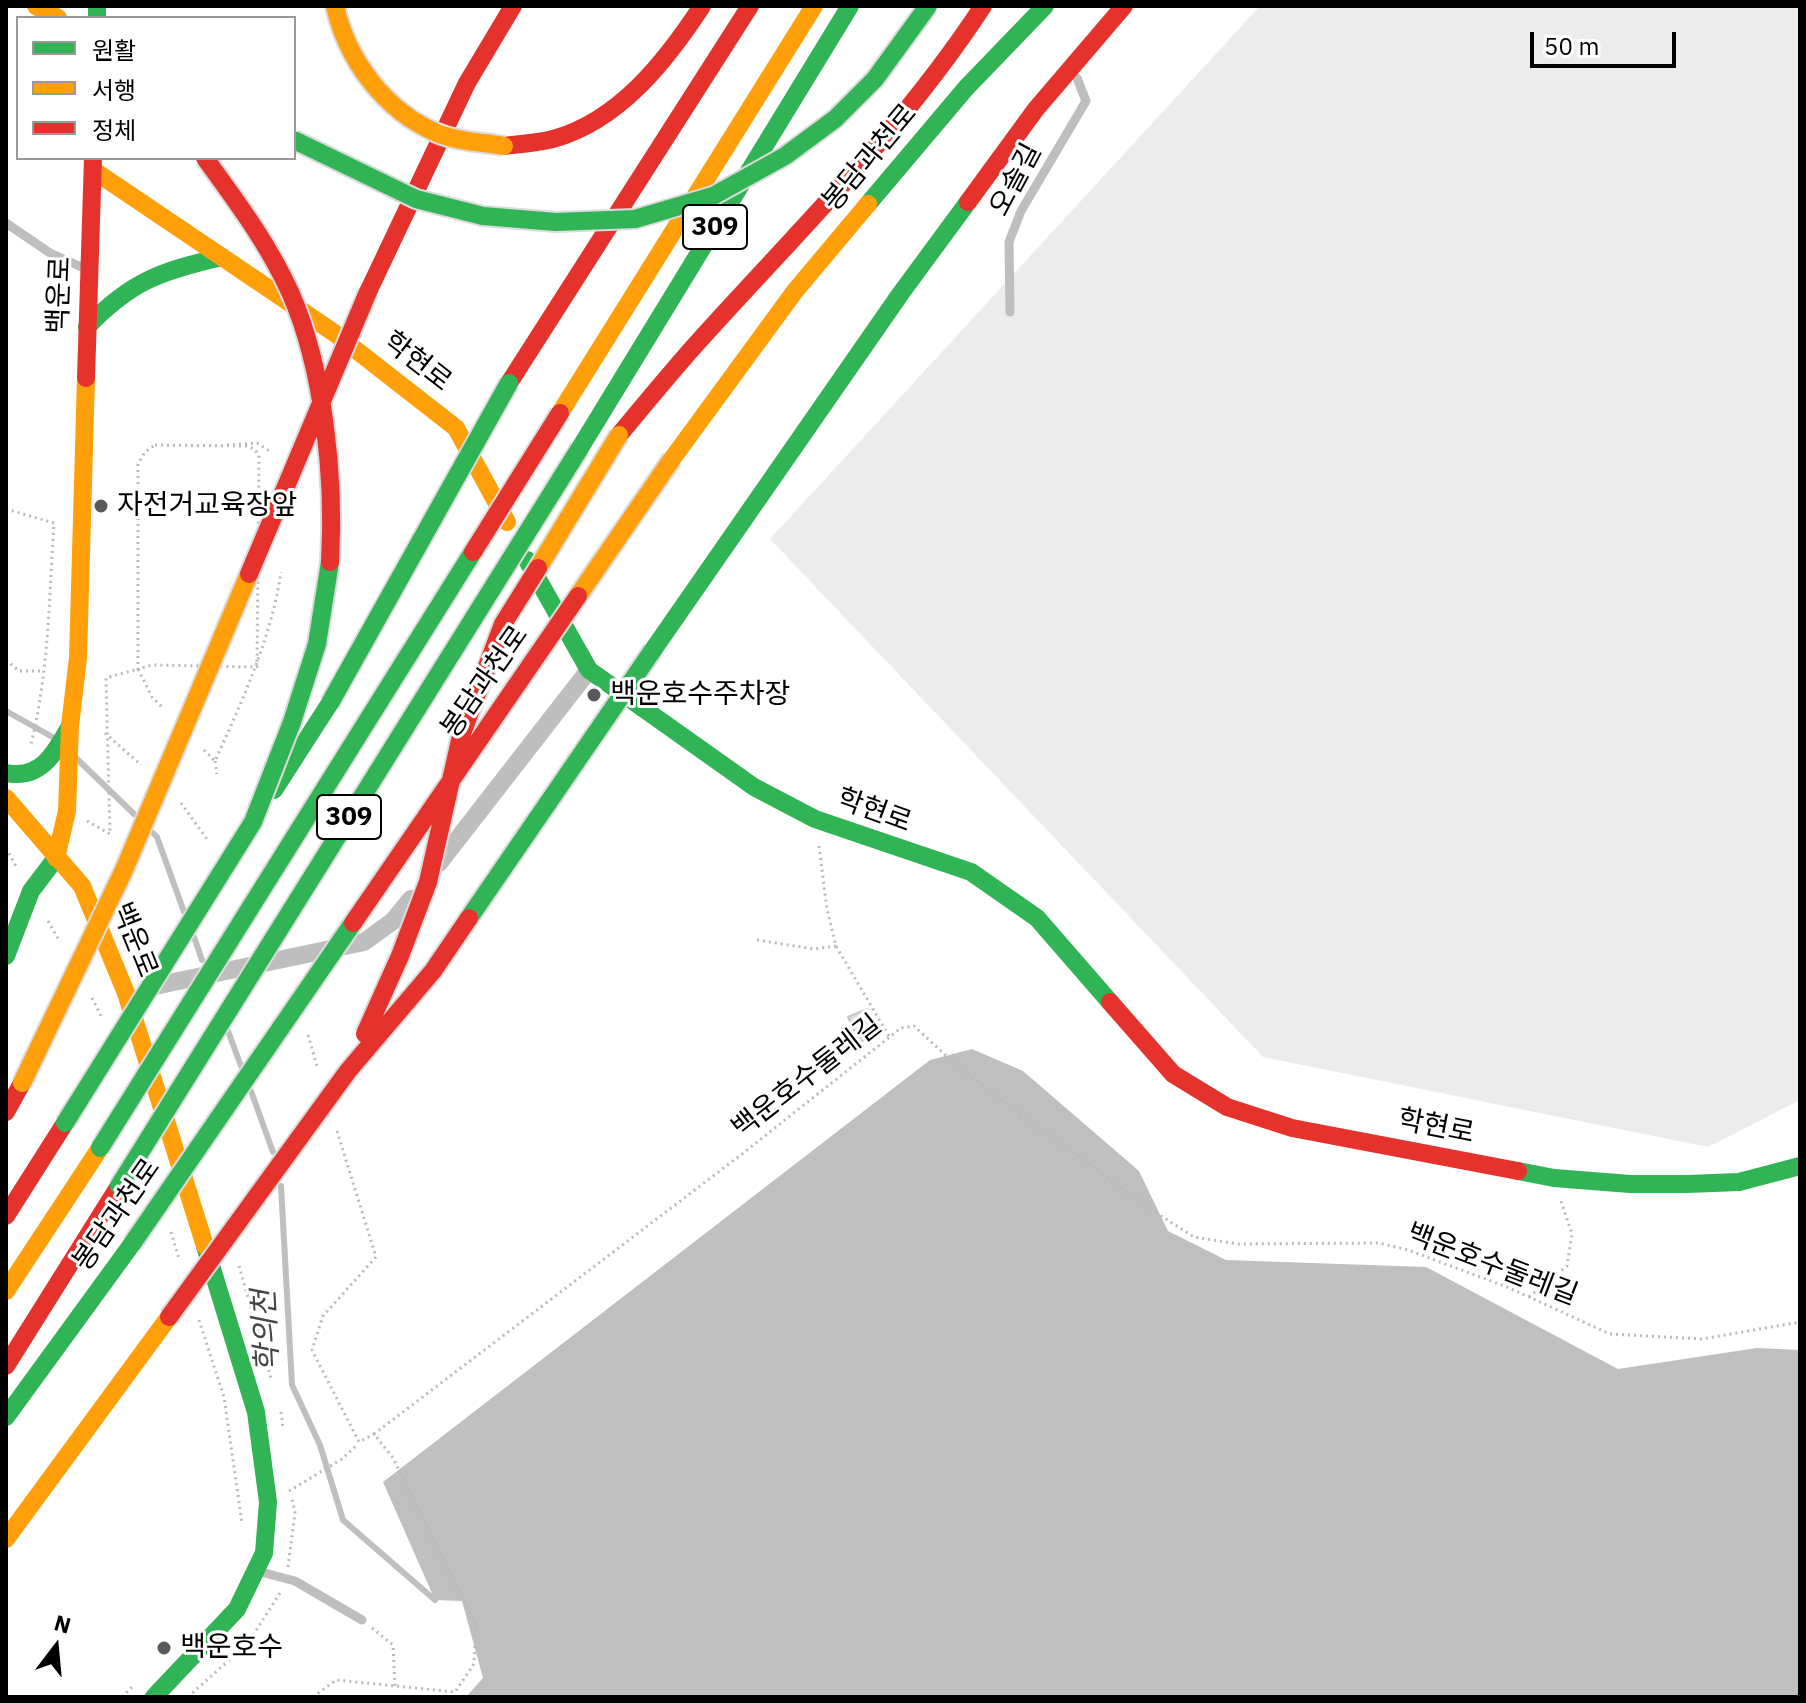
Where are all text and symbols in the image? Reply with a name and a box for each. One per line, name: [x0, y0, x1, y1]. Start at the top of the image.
legend: [16, 16, 296, 160]
scale bar: [1534, 16, 1680, 66]
text: 50 m: [1544, 30, 1599, 62]
text: 원활: [92, 34, 136, 66]
text: 서행: [92, 74, 136, 106]
street label: 봉담과천로: [816, 98, 924, 218]
text: 정체: [92, 114, 136, 146]
street label: 오솔길: [983, 138, 1049, 222]
road number: 309: [683, 205, 747, 249]
street label: 백운로: [42, 256, 78, 334]
street label: 학현로: [376, 325, 458, 399]
place label: 자전거교육장앞: [117, 489, 297, 523]
marker: 자전거교육장앞: [92, 497, 110, 515]
street label: 봉담과천로: [434, 620, 536, 744]
place label: 백운호수주차장: [610, 678, 790, 712]
marker: 백운호수주차장: [585, 686, 603, 704]
street label: 학현로: [832, 782, 916, 840]
road number: 309: [317, 795, 381, 839]
street label: 백운로: [104, 898, 164, 982]
street label: 백운호수둘레길: [726, 1008, 888, 1146]
street label: 학현로: [1395, 1103, 1477, 1151]
street label: 봉담과천로: [66, 1153, 168, 1277]
street label: 백운호수둘레길: [1402, 1217, 1582, 1313]
water label: 학의천: [247, 1289, 287, 1373]
north arrow: [16, 1607, 96, 1687]
text: N: [51, 1607, 74, 1640]
place label: 백운호수: [180, 1631, 283, 1665]
marker: 백운호수: [155, 1639, 173, 1657]

